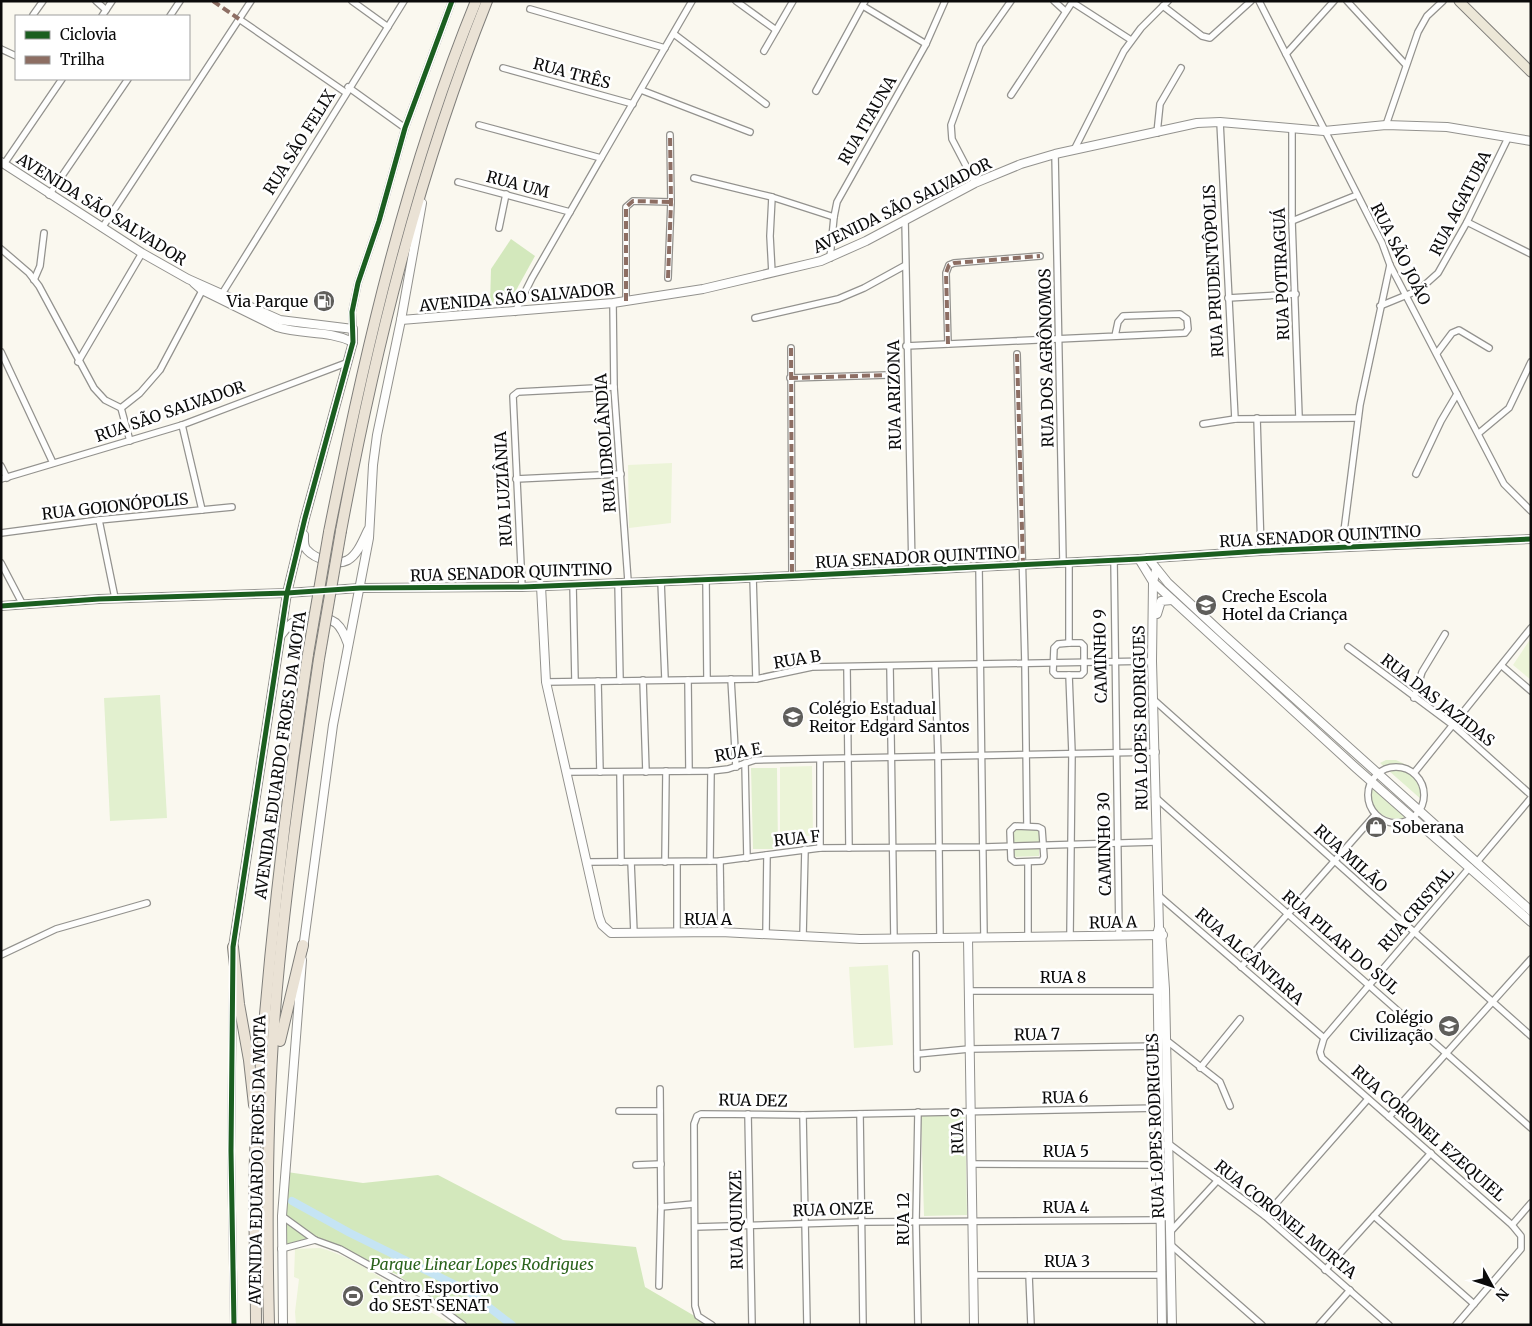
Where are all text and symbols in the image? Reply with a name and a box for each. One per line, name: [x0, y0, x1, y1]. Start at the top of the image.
legend: [15, 15, 190, 80]
text: Ciclovia: [60, 25, 117, 44]
text: Trilha: [60, 50, 105, 69]
street label: RUA TRÊS: [531, 53, 613, 93]
street label: RUA ITAUNA: [834, 71, 901, 168]
street label: RUA SÃO FELIX: [259, 85, 340, 198]
street label: RUA AGATUBA: [1425, 147, 1495, 259]
street label: AVENIDA SÃO SALVADOR: [13, 148, 191, 270]
street label: AVENIDA SÃO SALVADOR: [808, 153, 995, 257]
street label: RUA UM: [484, 166, 552, 202]
street label: RUA PRUDENTÔPOLIS: [1198, 184, 1228, 358]
street label: RUA SÃO JOÃO: [1367, 200, 1436, 309]
street label: RUA POTIRAGUÁ: [1269, 207, 1293, 341]
street label: RUA DOS AGRÔNOMOS: [1034, 268, 1058, 448]
street label: AVENIDA SÃO SALVADOR: [417, 278, 616, 316]
fuel station icon: Via Parque: [312, 289, 336, 313]
place label: Via Parque: [226, 291, 308, 311]
street label: RUA ARIZONA: [883, 339, 905, 450]
street label: RUA IDROLÂNDIA: [590, 372, 620, 513]
street label: RUA SÃO SALVADOR: [92, 376, 248, 446]
street label: RUA LUZIÂNIA: [490, 430, 516, 547]
street label: RUA GOIONÓPOLIS: [41, 488, 189, 524]
street label: RUA SENADOR QUINTINO: [1219, 521, 1422, 551]
street label: RUA SENADOR QUINTINO: [815, 542, 1018, 572]
street label: RUA SENADOR QUINTINO: [410, 558, 613, 586]
place label: Creche Escola Hotel da Criança: [1222, 586, 1348, 624]
school or university icon: Creche Escola Hotel da Criança: [1194, 593, 1218, 617]
street label: AVENIDA EDUARDO FROES DA MOTA: [250, 609, 310, 901]
street label: CAMINHO 9: [1089, 609, 1111, 703]
street label: RUA LOPES RODRIGUES: [1128, 625, 1152, 811]
street label: RUA B: [772, 645, 822, 673]
street label: RUA DAS JAZIDAS: [1377, 649, 1499, 751]
place label: Colégio Estadual Reitor Edgard Santos: [809, 698, 970, 736]
school or university icon: Colégio Estadual Reitor Edgard Santos: [781, 705, 805, 729]
street label: RUA E: [713, 738, 764, 766]
street label: CAMINHO 30: [1093, 792, 1115, 896]
shop icon: Soberana: [1364, 815, 1388, 839]
place label: Soberana: [1392, 817, 1465, 837]
street label: RUA MILÃO: [1310, 820, 1392, 896]
street label: RUA F: [773, 826, 821, 850]
street label: RUA CRISTAL: [1374, 863, 1458, 955]
street label: RUA PILAR DO SUL: [1278, 886, 1404, 998]
street label: RUA ALCÂNTARA: [1192, 903, 1309, 1009]
street label: RUA A: [684, 909, 733, 929]
street label: RUA A: [1089, 912, 1138, 932]
street label: RUA 8: [1040, 967, 1086, 987]
place label: Colégio Civilização: [1350, 1007, 1433, 1045]
street label: AVENIDA EDUARDO FROES DA MOTA: [244, 1014, 270, 1306]
school or university icon: Colégio Civilização: [1437, 1014, 1461, 1038]
street label: RUA 7: [1014, 1024, 1060, 1044]
street label: RUA LOPES RODRIGUES: [1142, 1033, 1168, 1219]
street label: RUA CORONEL EZEQUIEL: [1348, 1061, 1510, 1205]
street label: RUA 6: [1042, 1087, 1089, 1107]
street label: RUA DEZ: [718, 1089, 788, 1111]
street label: RUA 9: [947, 1108, 967, 1154]
street label: RUA 5: [1043, 1141, 1089, 1161]
street label: RUA CORONEL MURTA: [1211, 1156, 1362, 1283]
street label: RUA QUINZE: [725, 1169, 747, 1270]
street label: RUA 12: [893, 1192, 913, 1246]
street label: RUA 4: [1043, 1197, 1090, 1217]
street label: RUA ONZE: [792, 1198, 875, 1220]
street label: RUA 3: [1044, 1251, 1090, 1271]
park label: Parque Linear Lopes Rodrigues: [370, 1254, 594, 1274]
north arrow: [1467, 1261, 1517, 1311]
place label: Centro Esportivo do SEST SENAT: [369, 1277, 499, 1315]
sports icon: Centro Esportivo do SEST SENAT: [341, 1284, 365, 1308]
text: N: [1492, 1284, 1512, 1304]

